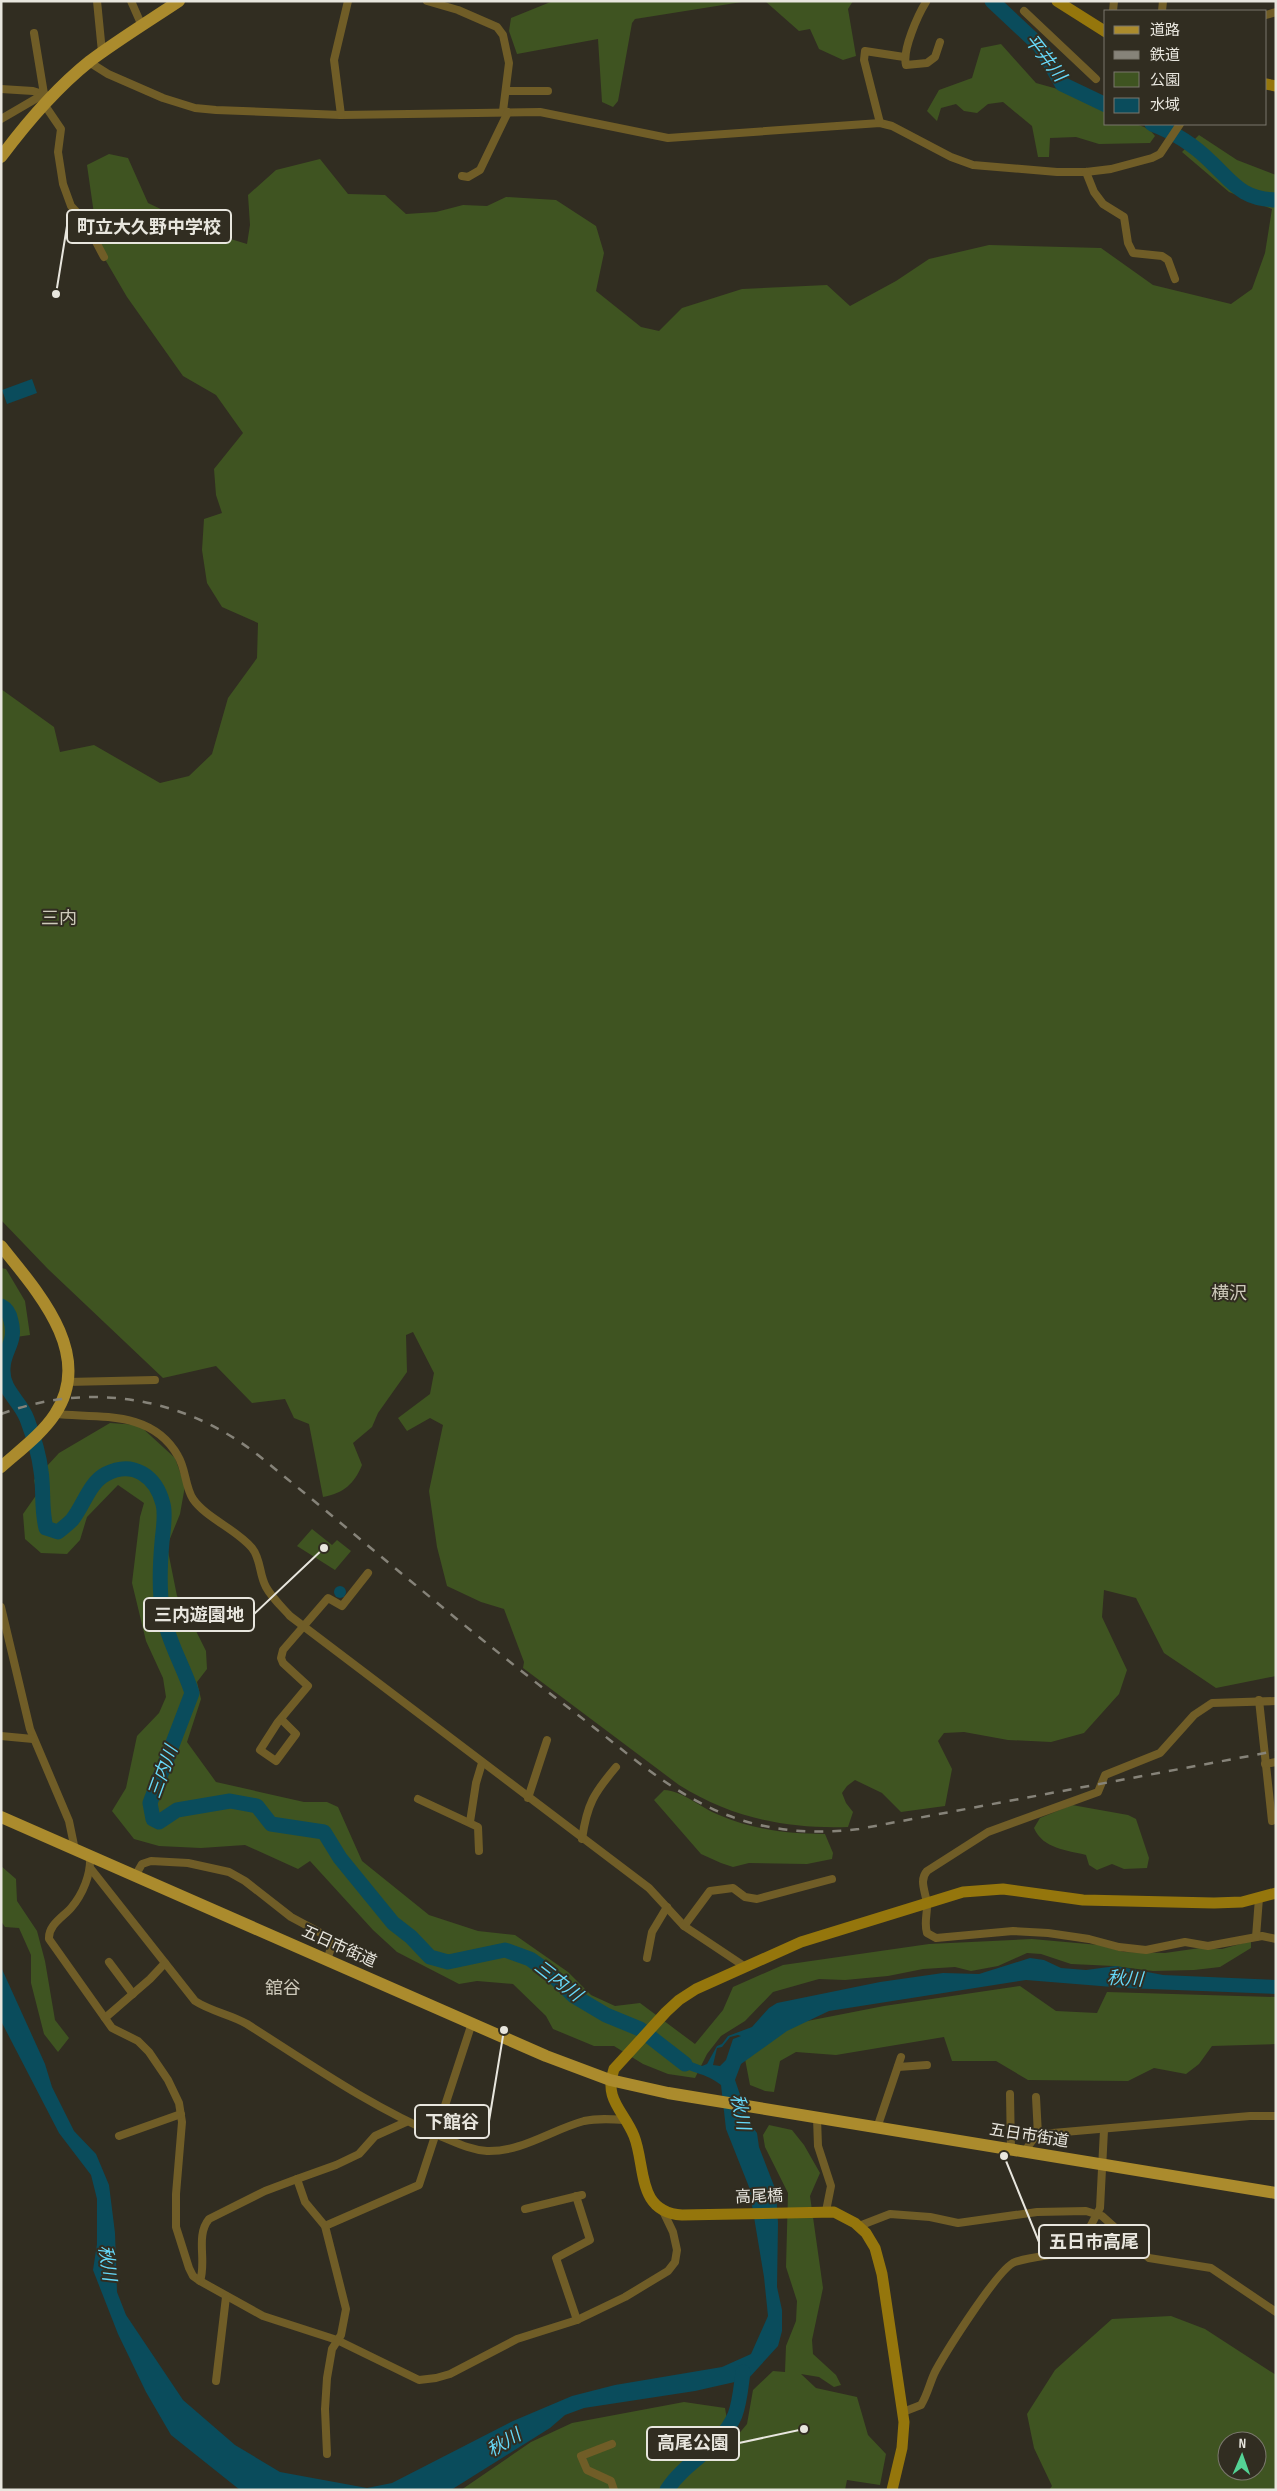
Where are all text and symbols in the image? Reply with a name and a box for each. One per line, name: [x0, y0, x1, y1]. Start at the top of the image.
legend: [1104, 10, 1267, 125]
text: 道路: [1150, 21, 1180, 40]
water label: 平井川: [1020, 30, 1071, 87]
text: 鉄道: [1150, 46, 1180, 65]
text: 公園: [1150, 71, 1180, 90]
text: 水域: [1150, 96, 1180, 115]
callout: 町立大久野中学校: [67, 210, 231, 243]
text: 町立大久野中学校: [77, 217, 221, 238]
district label: 三内: [41, 908, 77, 929]
district label: 横沢: [1211, 1283, 1247, 1304]
callout: 三内遊園地: [144, 1598, 254, 1631]
text: 三内遊園地: [154, 1605, 244, 1626]
water label: 三内川: [144, 1741, 183, 1801]
street label: 五日市街道: [299, 1922, 379, 1972]
water label: 三内川: [530, 1956, 587, 2007]
water label: 秋川: [1106, 1968, 1146, 1991]
district label: 舘谷: [265, 1978, 301, 1999]
water label: 秋川: [726, 2092, 754, 2134]
callout: 下館谷: [415, 2105, 489, 2138]
text: 下館谷: [425, 2112, 479, 2133]
street label: 五日市街道: [988, 2120, 1070, 2152]
street label: 高尾橋: [735, 2187, 783, 2207]
callout: 五日市高尾: [1039, 2225, 1149, 2258]
text: 五日市高尾: [1049, 2232, 1139, 2253]
water label: 秋川: [94, 2244, 120, 2284]
water label: 秋川: [483, 2424, 527, 2461]
callout: 高尾公園: [647, 2427, 739, 2460]
north arrow: [1217, 2431, 1267, 2481]
text: 高尾公園: [657, 2433, 729, 2454]
text: N: [1238, 2435, 1246, 2452]

